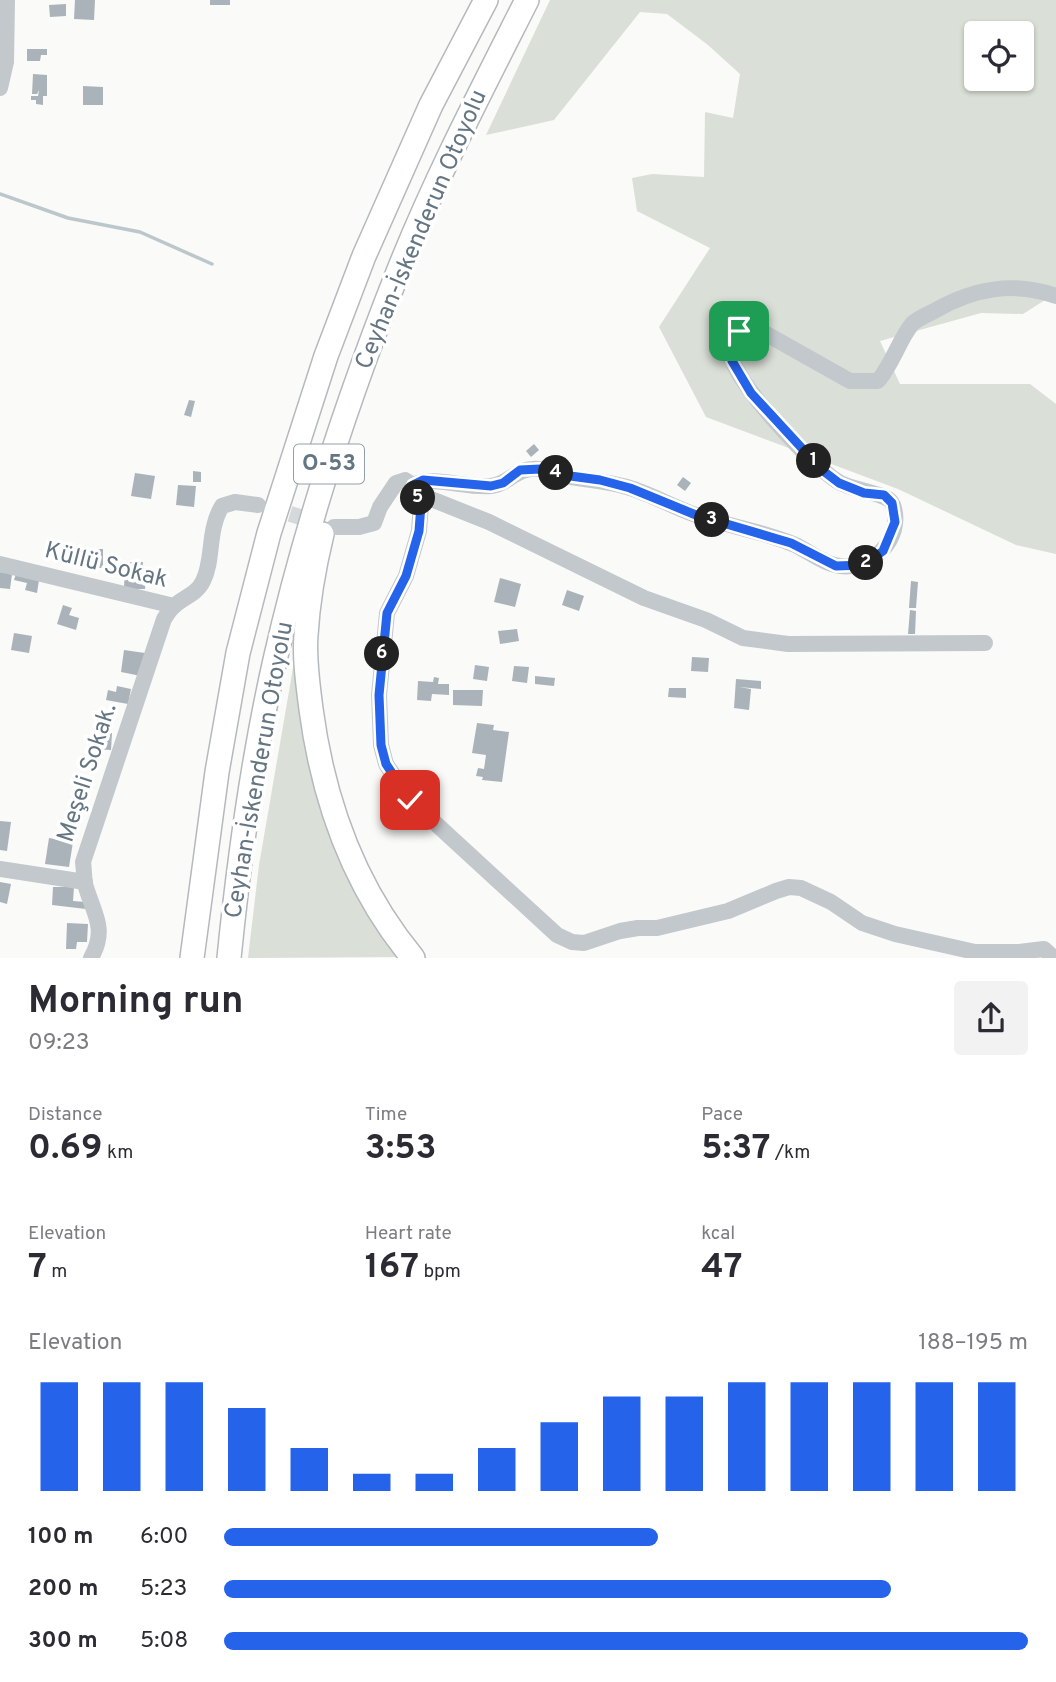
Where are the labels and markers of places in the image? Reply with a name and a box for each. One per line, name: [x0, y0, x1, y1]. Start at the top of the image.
pin: [709, 301, 769, 361]
pin: 1: [796, 444, 832, 478]
pin: 4: [538, 456, 574, 490]
pin: 5: [400, 480, 436, 516]
pin: 3: [694, 503, 730, 538]
pin: 2: [848, 546, 884, 580]
pin: 6: [364, 636, 400, 672]
pin: [380, 770, 440, 830]

